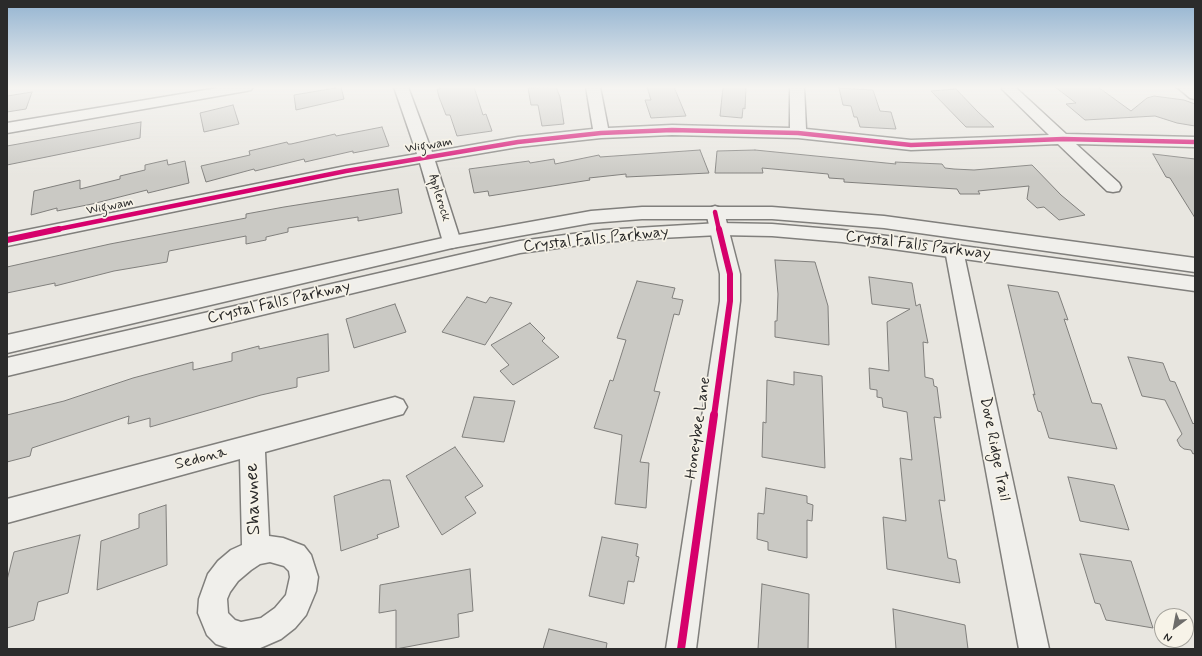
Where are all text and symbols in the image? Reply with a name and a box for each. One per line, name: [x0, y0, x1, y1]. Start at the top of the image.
street label: Wigwam: [404, 135, 454, 157]
street label: Applerock: [424, 172, 454, 224]
street label: Wigwam: [85, 195, 135, 219]
street label: Crystal Falls Parkway: [522, 223, 670, 257]
street label: Crystal Falls Parkway: [844, 228, 992, 264]
street label: Crystal Falls Parkway: [206, 277, 352, 329]
street label: Honeybee Lane: [682, 376, 716, 480]
street label: Dove Ridge Trail: [975, 395, 1013, 503]
street label: Sedona: [173, 443, 229, 475]
street label: Shawnee: [241, 462, 267, 536]
north arrow: [1154, 608, 1194, 648]
text: N: [1161, 629, 1175, 645]

